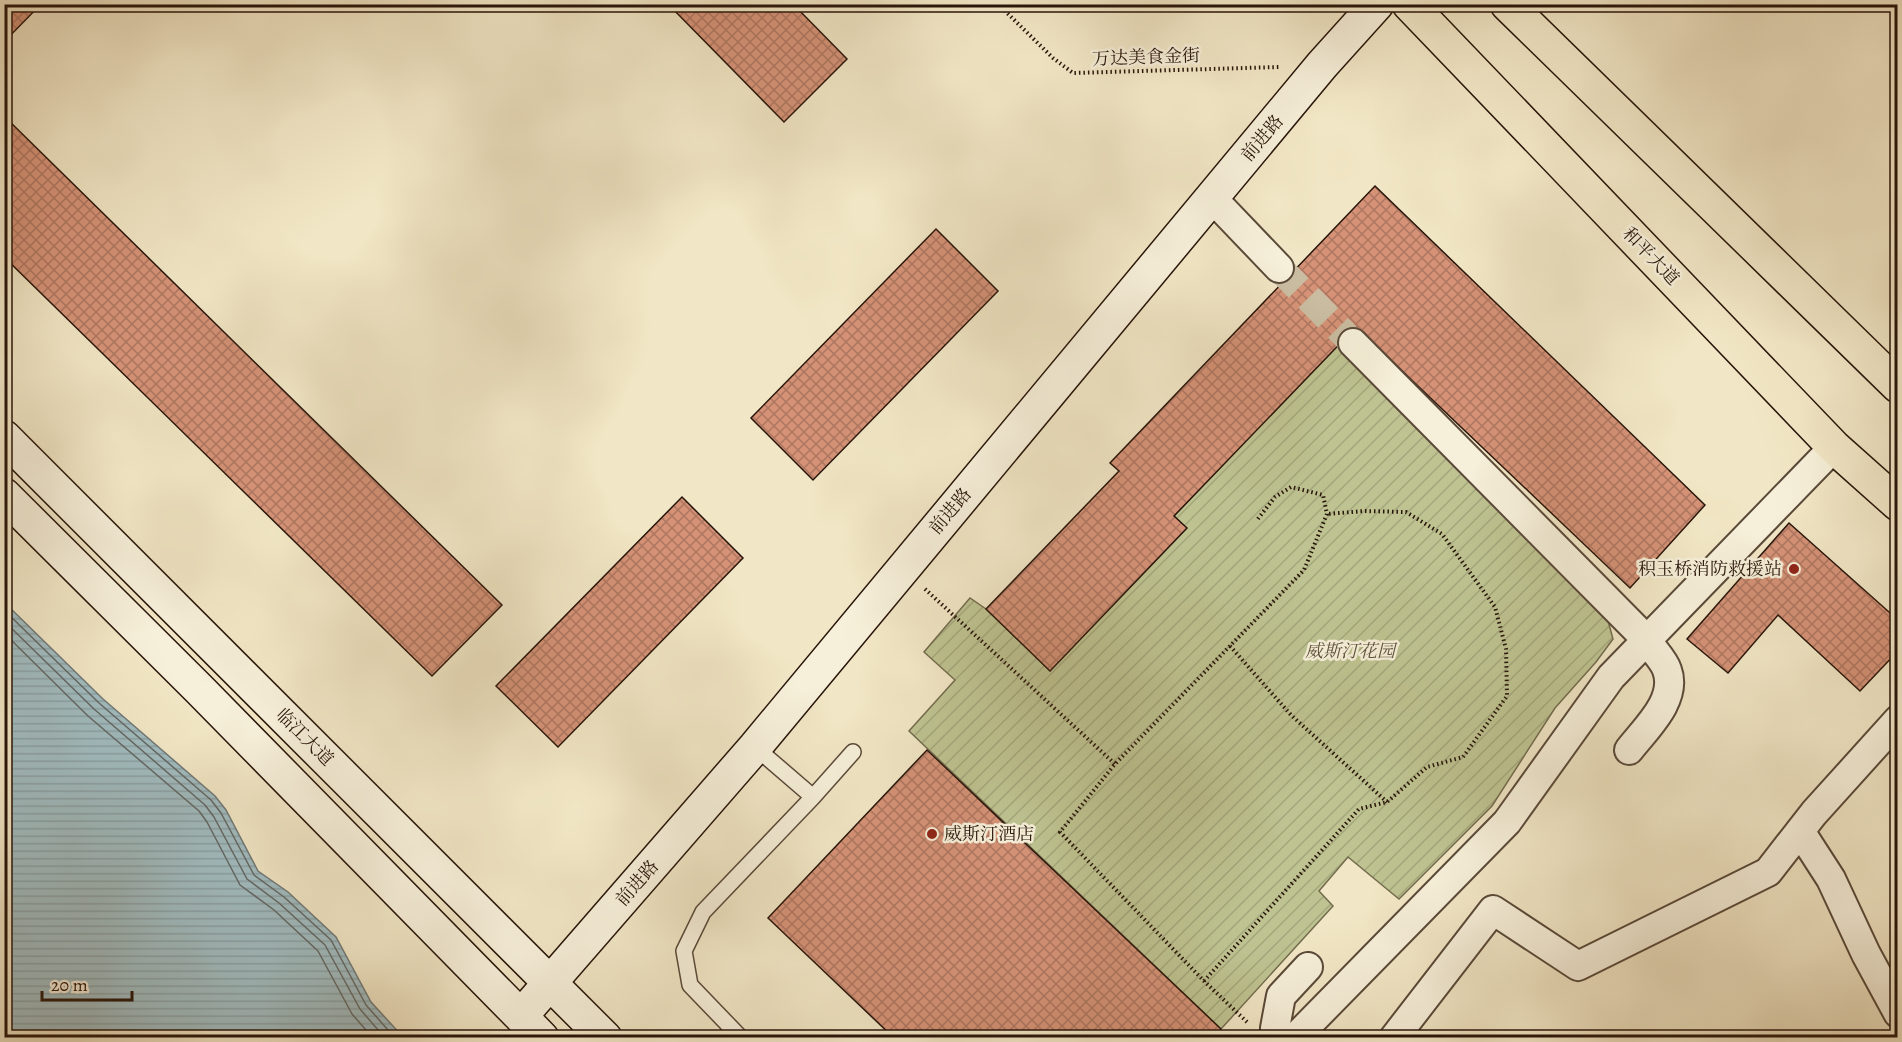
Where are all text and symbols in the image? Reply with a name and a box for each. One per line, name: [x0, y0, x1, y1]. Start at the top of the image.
street label: 万达美食金街: [1092, 43, 1200, 71]
street label: 前进路: [1235, 110, 1289, 166]
street label: 和平大道: [1617, 222, 1685, 290]
street label: 前进路: [923, 483, 977, 539]
place label: 积玉桥消防救援站: [1638, 557, 1782, 581]
marker: 积玉桥消防救援站: [1787, 562, 1801, 576]
park label: 威斯汀花园: [1305, 639, 1398, 663]
street label: 临江大道: [271, 703, 339, 771]
place label: 威斯汀酒店: [944, 822, 1034, 846]
marker: 威斯汀酒店: [925, 827, 939, 841]
street label: 前进路: [610, 855, 664, 911]
scale bar: [42, 964, 132, 1002]
text: 20 m: [51, 973, 88, 997]

